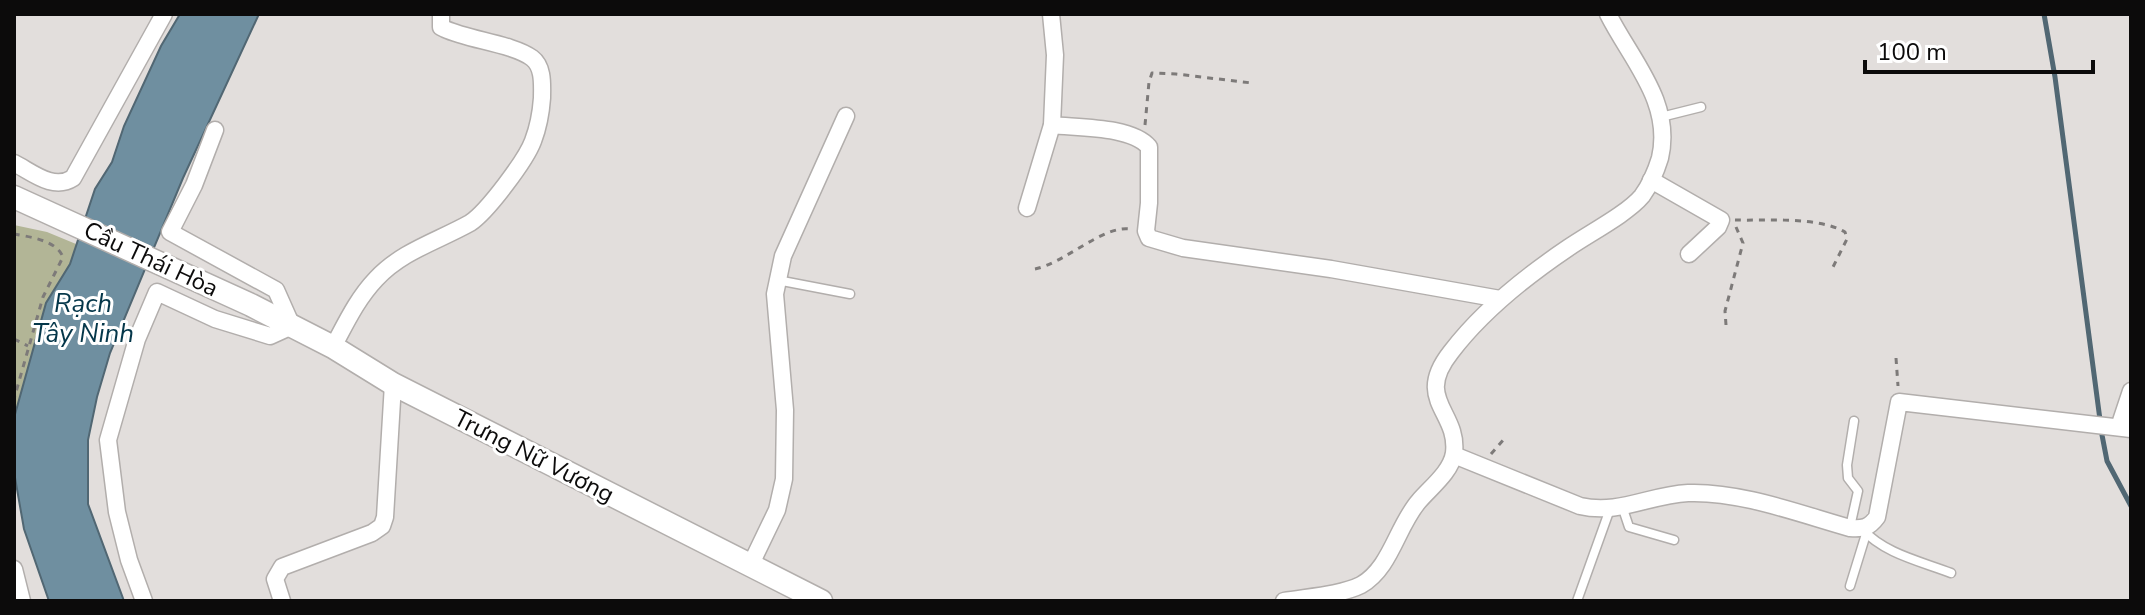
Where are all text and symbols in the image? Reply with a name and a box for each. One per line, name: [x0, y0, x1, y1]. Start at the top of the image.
scale bar: [1865, 24, 2093, 74]
text: 100 m: [1877, 36, 1947, 68]
street label: Cầu Thái Hòa: [79, 214, 223, 304]
water label: Rạch Tây Ninh: [32, 286, 134, 351]
street label: Trưng Nữ Vương: [448, 402, 620, 510]

